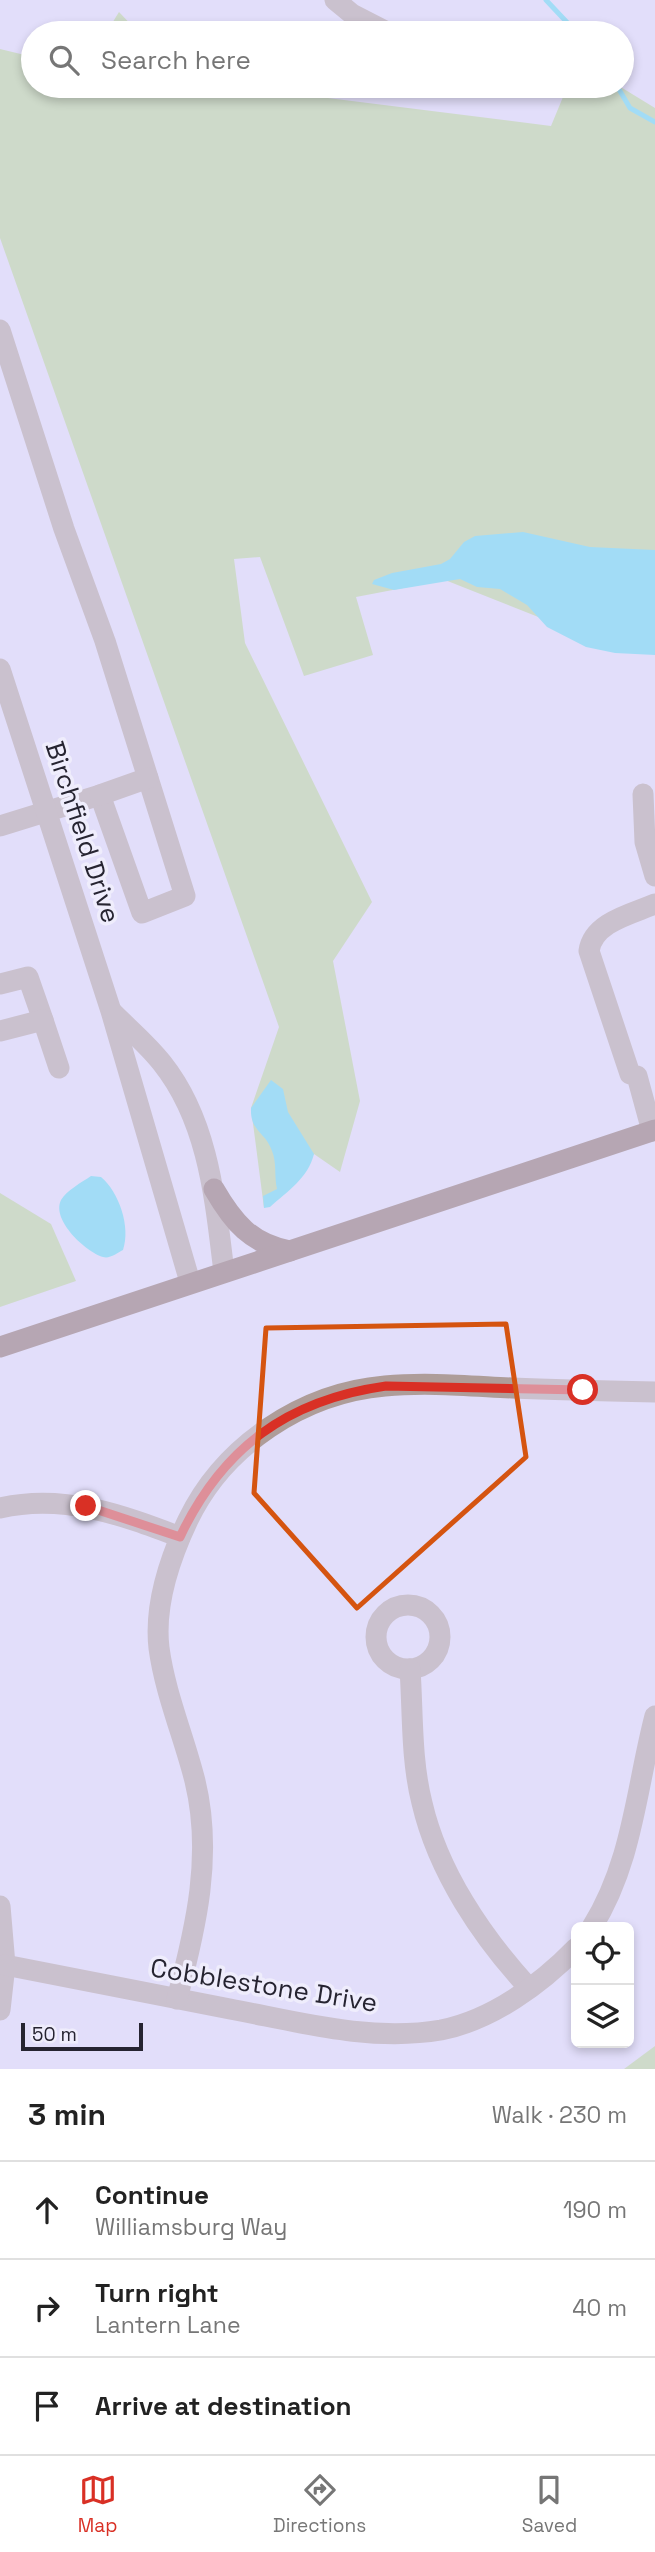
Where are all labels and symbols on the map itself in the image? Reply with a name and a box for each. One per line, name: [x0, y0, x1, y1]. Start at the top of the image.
street label: Birchfield Drive: [38, 737, 128, 927]
route start: [567, 1374, 598, 1405]
route end: [70, 1490, 101, 1521]
street label: Cobblestone Drive: [148, 1950, 380, 2020]
scale bar: [21, 2020, 144, 2052]

